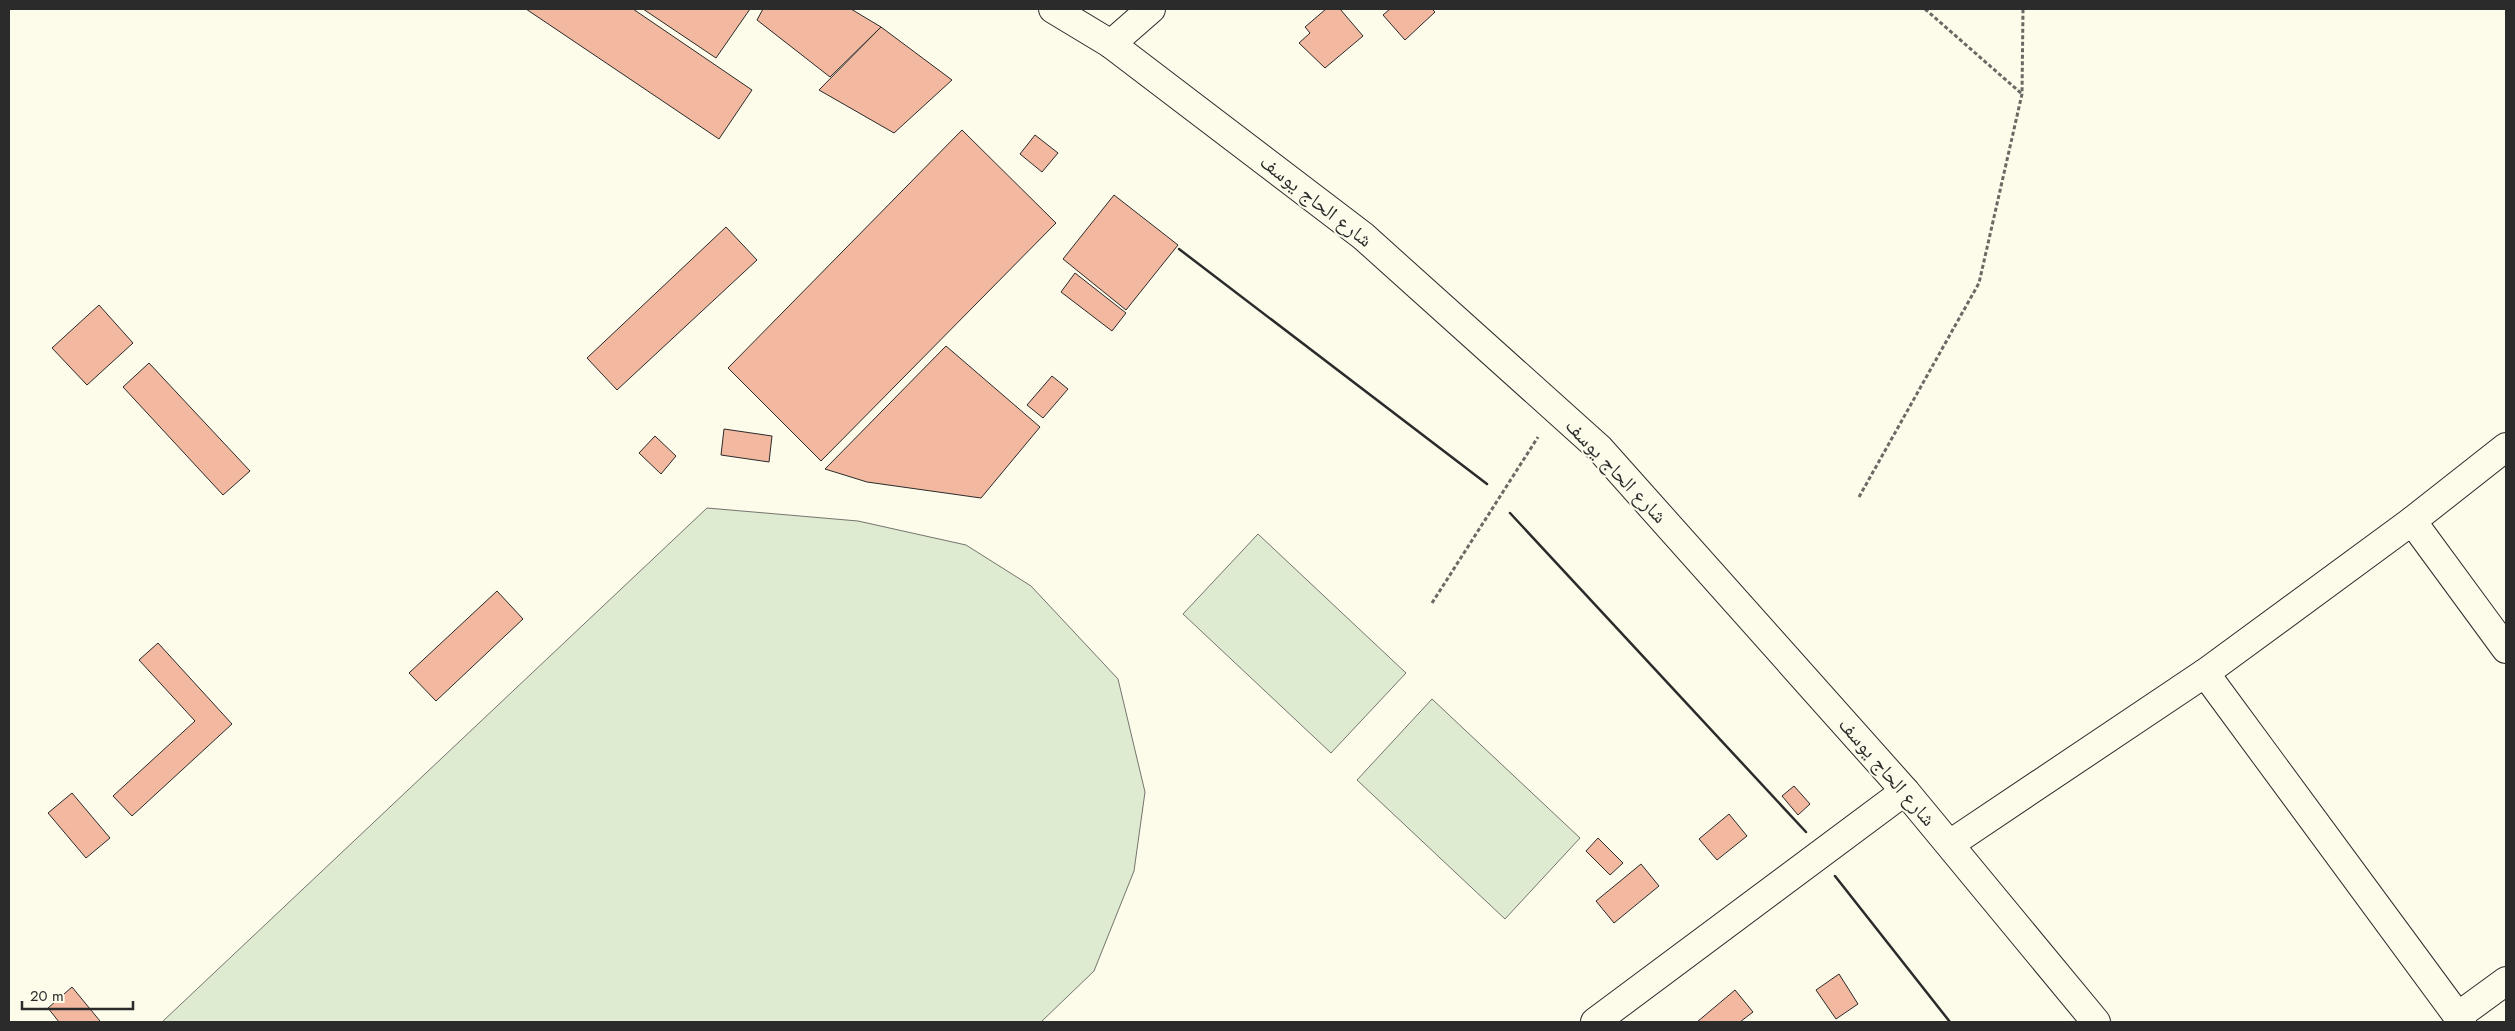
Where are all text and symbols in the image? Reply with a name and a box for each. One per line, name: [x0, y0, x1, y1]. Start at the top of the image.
street label: شارع الحاج يوسف: [1254, 148, 1378, 254]
street label: شارع الحاج يوسف: [1558, 412, 1674, 530]
street label: شارع الحاج يوسف: [1831, 711, 1943, 833]
scale bar: [22, 978, 134, 1010]
text: 20 m: [30, 985, 64, 1007]

